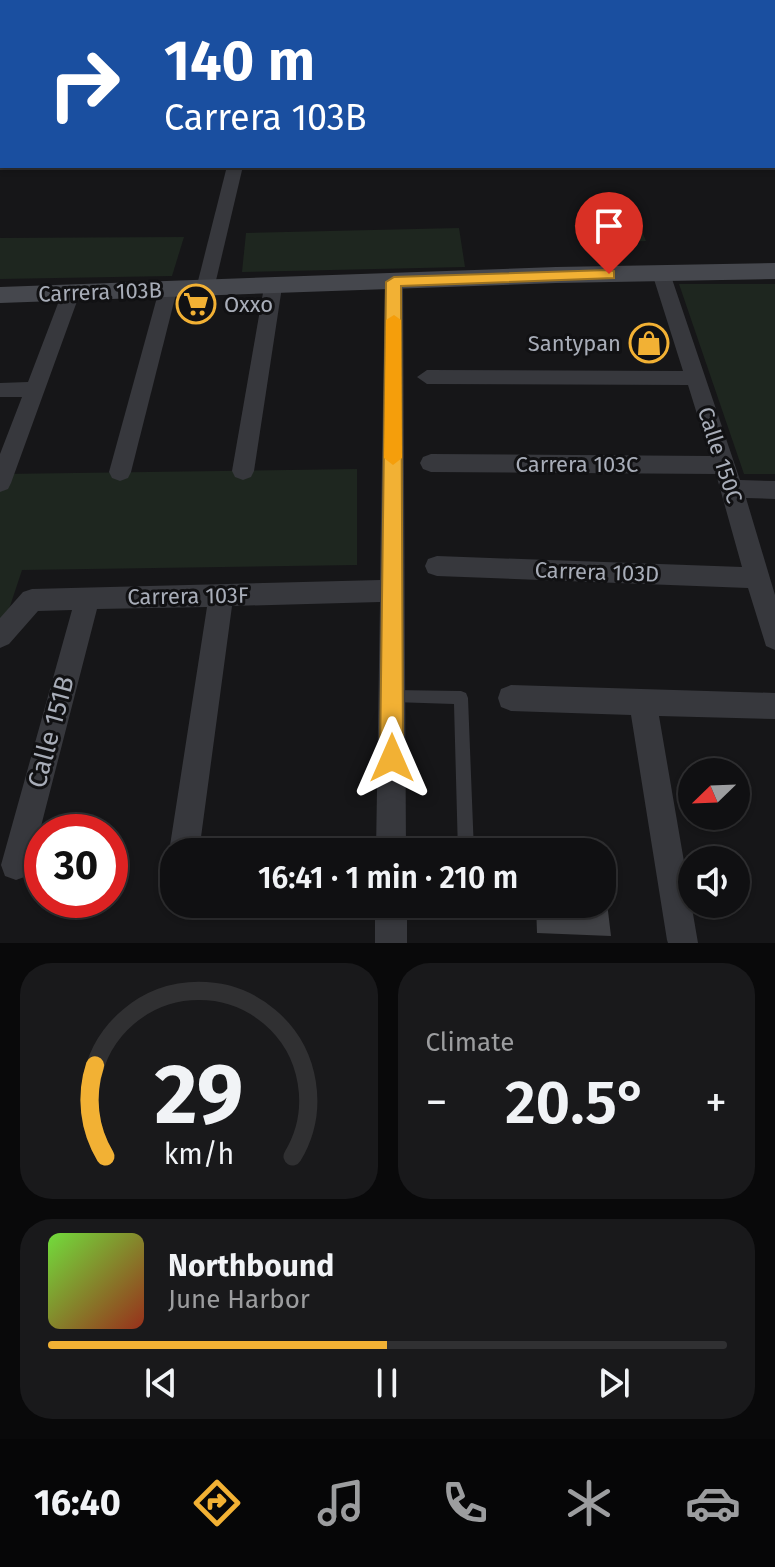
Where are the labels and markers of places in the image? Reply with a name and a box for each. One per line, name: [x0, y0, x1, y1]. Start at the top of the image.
pin: [575, 192, 643, 274]
supermarket icon: Oxxo: [175, 283, 217, 325]
place label: Oxxo: [224, 291, 273, 318]
shop icon: Santypan: [628, 322, 670, 364]
place label: Santypan: [528, 330, 621, 357]

